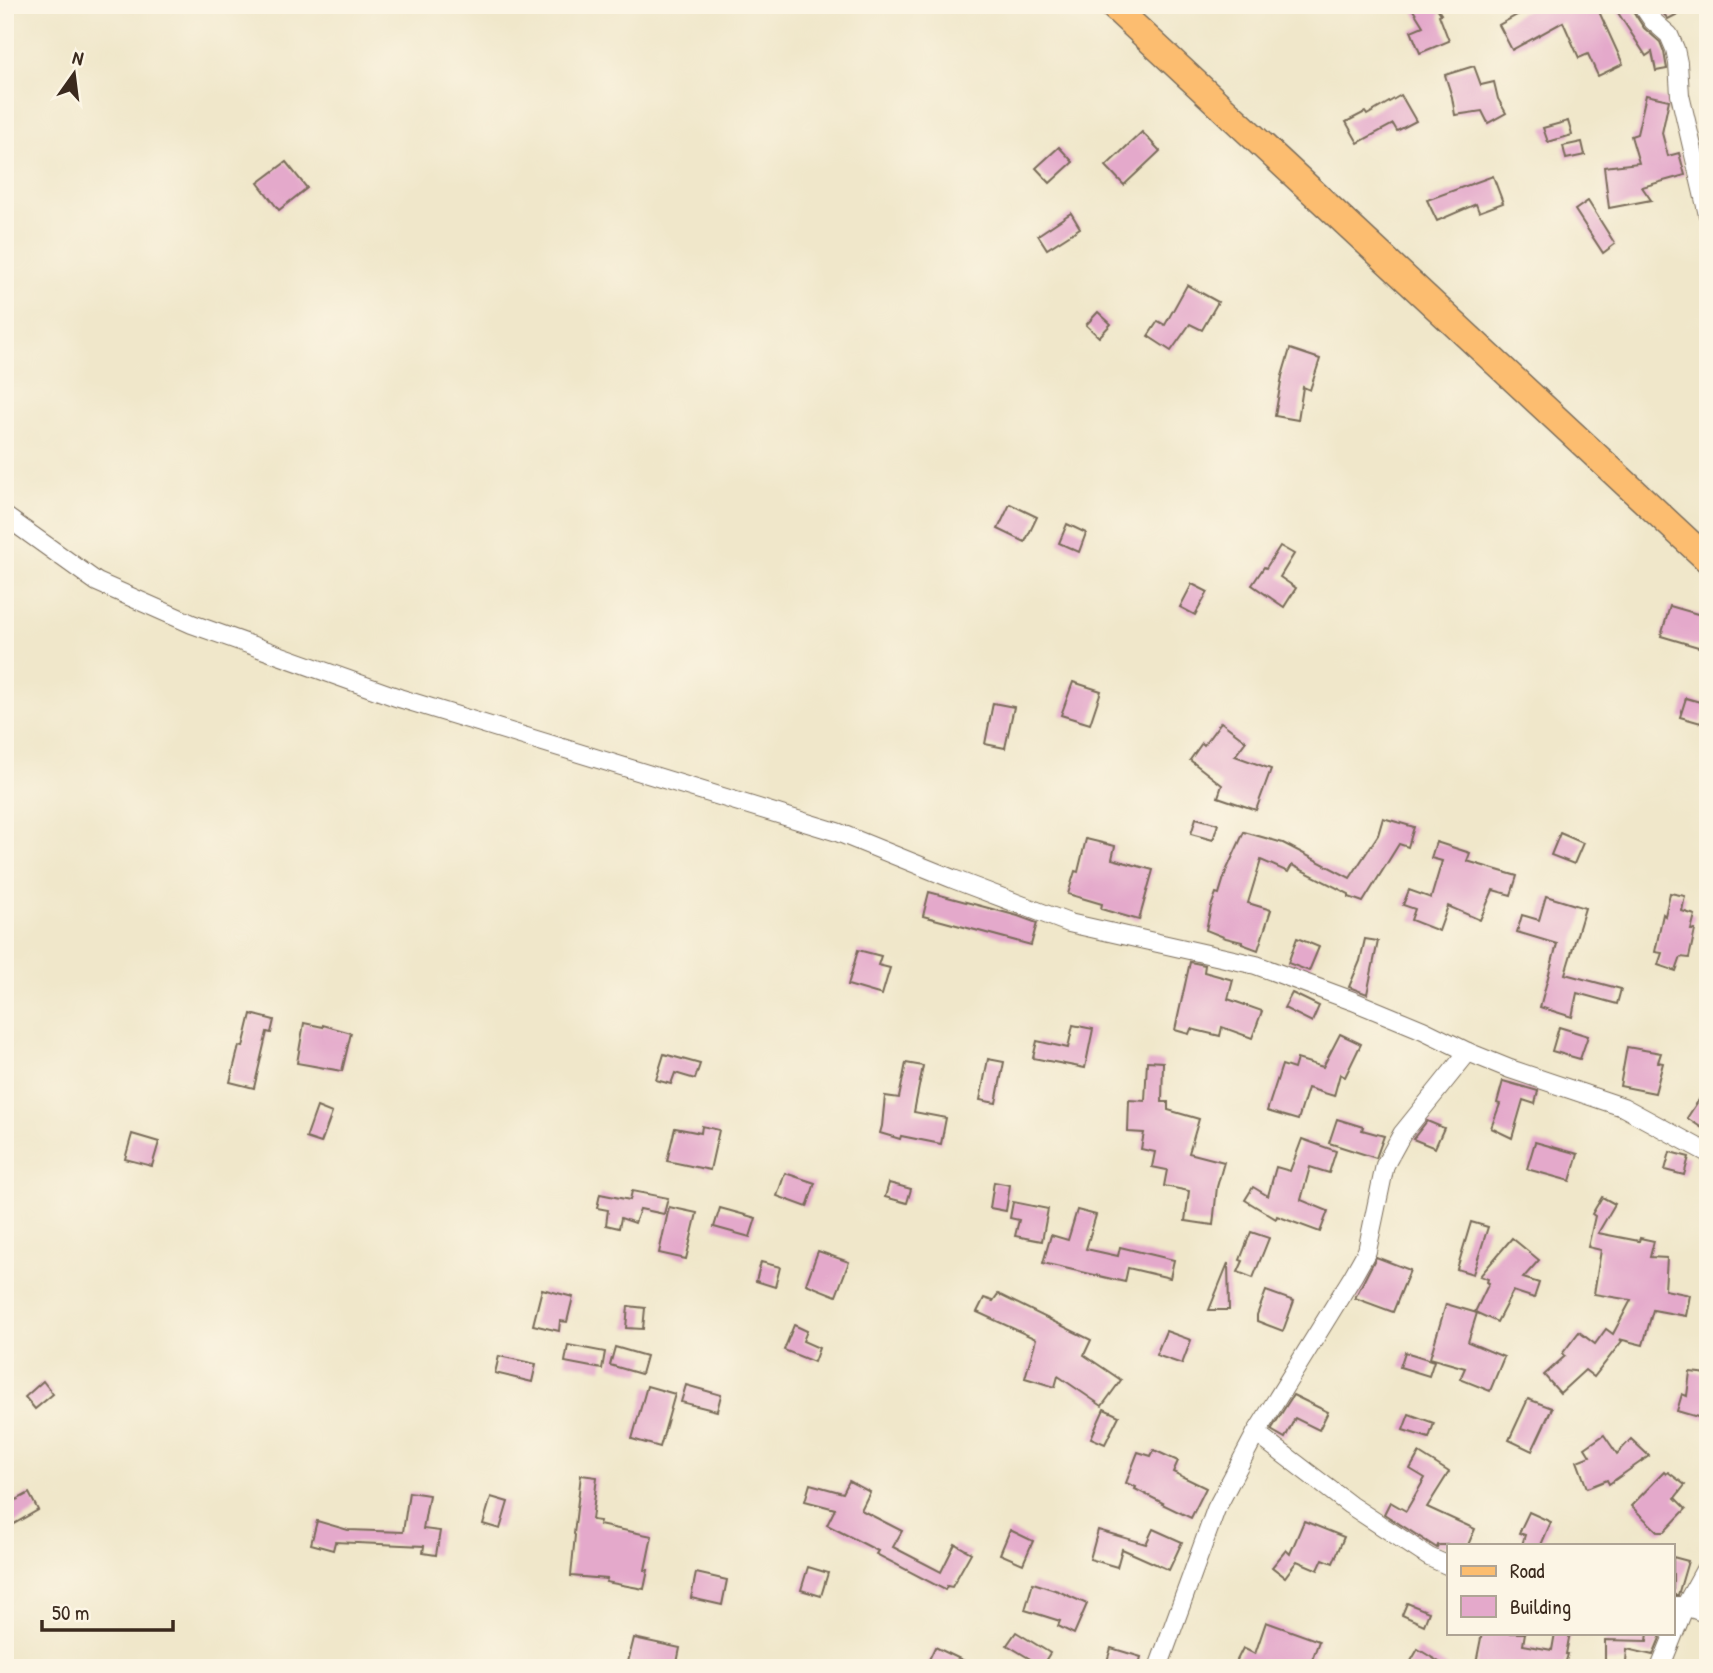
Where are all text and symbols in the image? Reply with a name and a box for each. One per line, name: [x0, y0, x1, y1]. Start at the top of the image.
north arrow: [38, 38, 108, 108]
text: N: [70, 44, 86, 71]
legend: [1447, 1544, 1674, 1634]
text: Road: [1510, 1556, 1544, 1585]
scale bar: [42, 1589, 173, 1633]
text: Building: [1510, 1592, 1571, 1621]
text: 50 m: [52, 1598, 89, 1627]

